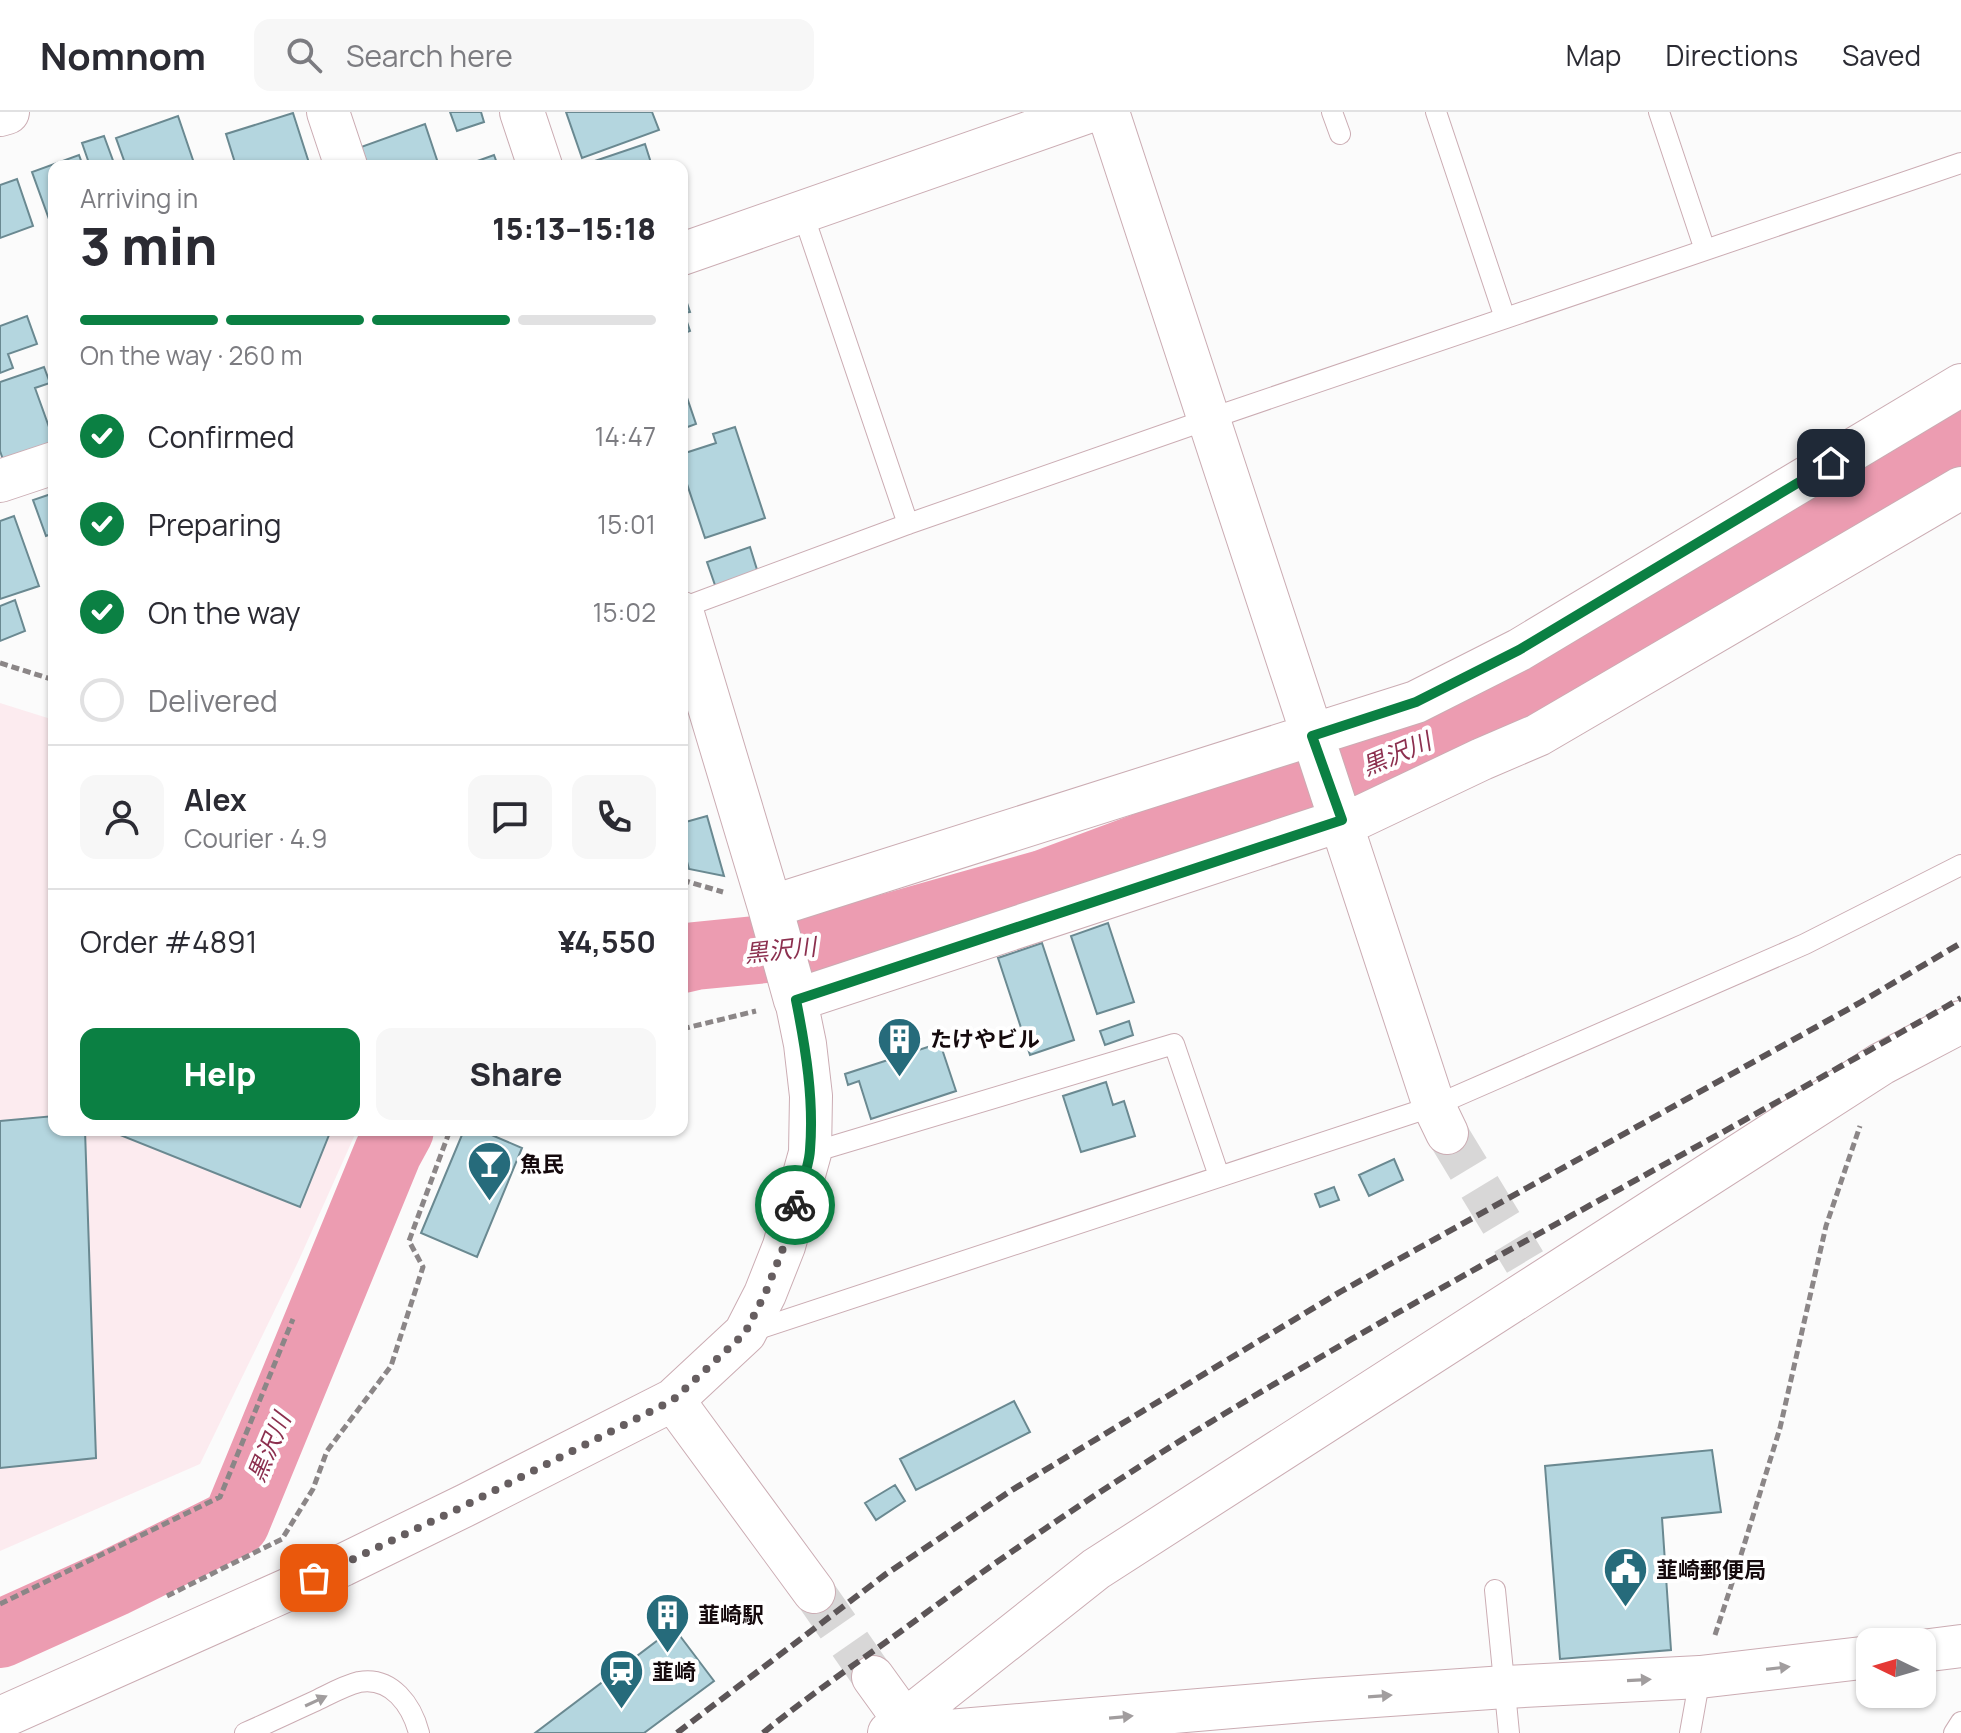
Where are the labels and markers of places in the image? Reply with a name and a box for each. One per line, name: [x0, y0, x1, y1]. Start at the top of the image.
pin: [1797, 429, 1865, 497]
building icon: たけやビル: [875, 1015, 923, 1078]
place label: たけやビル: [930, 1024, 1040, 1054]
bar icon: 魚民: [465, 1140, 513, 1203]
place label: 魚民: [520, 1149, 564, 1179]
pin: [280, 1544, 348, 1612]
public building icon: 韮崎郵便局: [1601, 1546, 1649, 1609]
place label: 韮崎郵便局: [1656, 1555, 1766, 1585]
building icon: 韮崎駅: [643, 1591, 691, 1654]
place label: 韮崎駅: [698, 1600, 764, 1630]
station icon: 韮崎: [597, 1648, 645, 1711]
place label: 韮崎: [652, 1657, 696, 1687]

